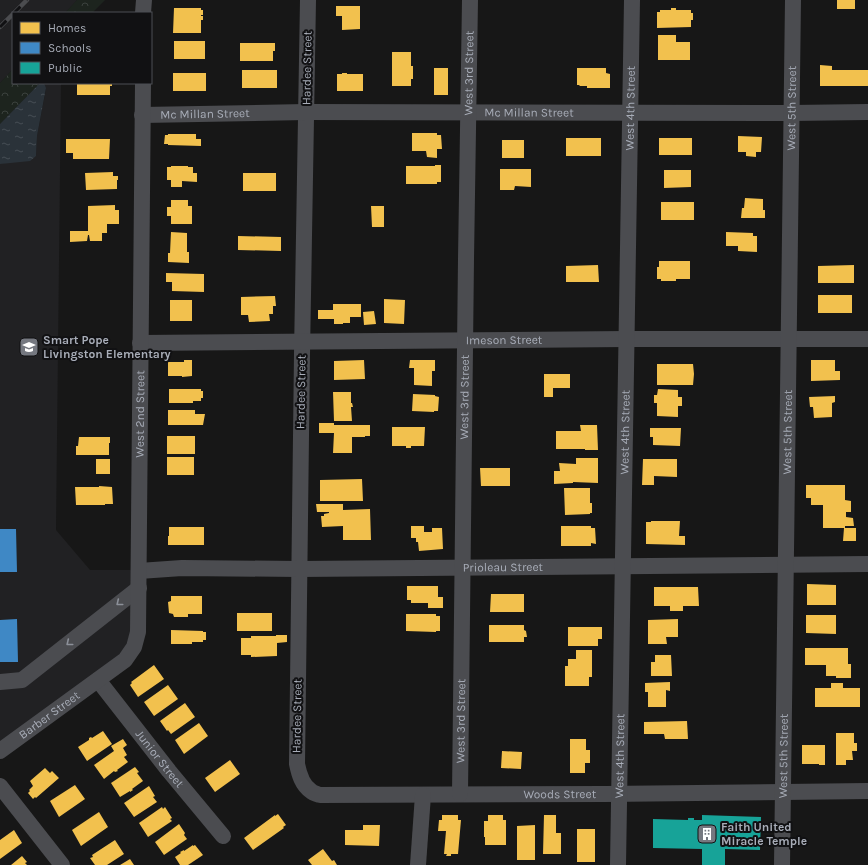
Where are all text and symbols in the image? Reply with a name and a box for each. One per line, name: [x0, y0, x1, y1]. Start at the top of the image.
legend: [12, 12, 152, 84]
text: Homes: [48, 21, 86, 35]
street label: Hardee Street: [299, 30, 315, 105]
street label: West 3rd Street: [461, 30, 477, 115]
text: Schools: [48, 41, 91, 55]
text: Public: [48, 61, 82, 75]
street label: West 4th Street: [623, 65, 638, 150]
street label: West 5th Street: [784, 65, 799, 150]
street label: Mc Millan Street: [484, 105, 574, 120]
street label: Mc Millan Street: [160, 106, 250, 122]
place label: Smart Pope Livingston Elementary: [43, 333, 171, 361]
street label: Imeson Street: [466, 333, 543, 347]
school or university icon: Smart Pope Livingston Elementary: [18, 336, 40, 358]
street label: Hardee Street: [293, 354, 309, 429]
street label: West 3rd Street: [457, 354, 472, 439]
street label: West 2nd Street: [133, 370, 147, 458]
street label: West 4th Street: [617, 389, 633, 474]
street label: West 5th Street: [780, 389, 795, 474]
street label: Prioleau Street: [463, 560, 544, 575]
one-way arrow: [116, 598, 124, 605]
one-way arrow: [67, 638, 74, 645]
street label: Hardee Street: [289, 678, 305, 753]
street label: West 3rd Street: [453, 678, 468, 763]
street label: Barber Street: [16, 688, 83, 742]
street label: West 4th Street: [612, 713, 627, 798]
street label: West 5th Street: [776, 713, 791, 798]
street label: Junior Street: [133, 727, 187, 791]
street label: Woods Street: [523, 787, 597, 801]
place label: Faith United Miracle Temple: [721, 820, 807, 848]
building icon: Faith United Miracle Temple: [696, 823, 718, 845]

